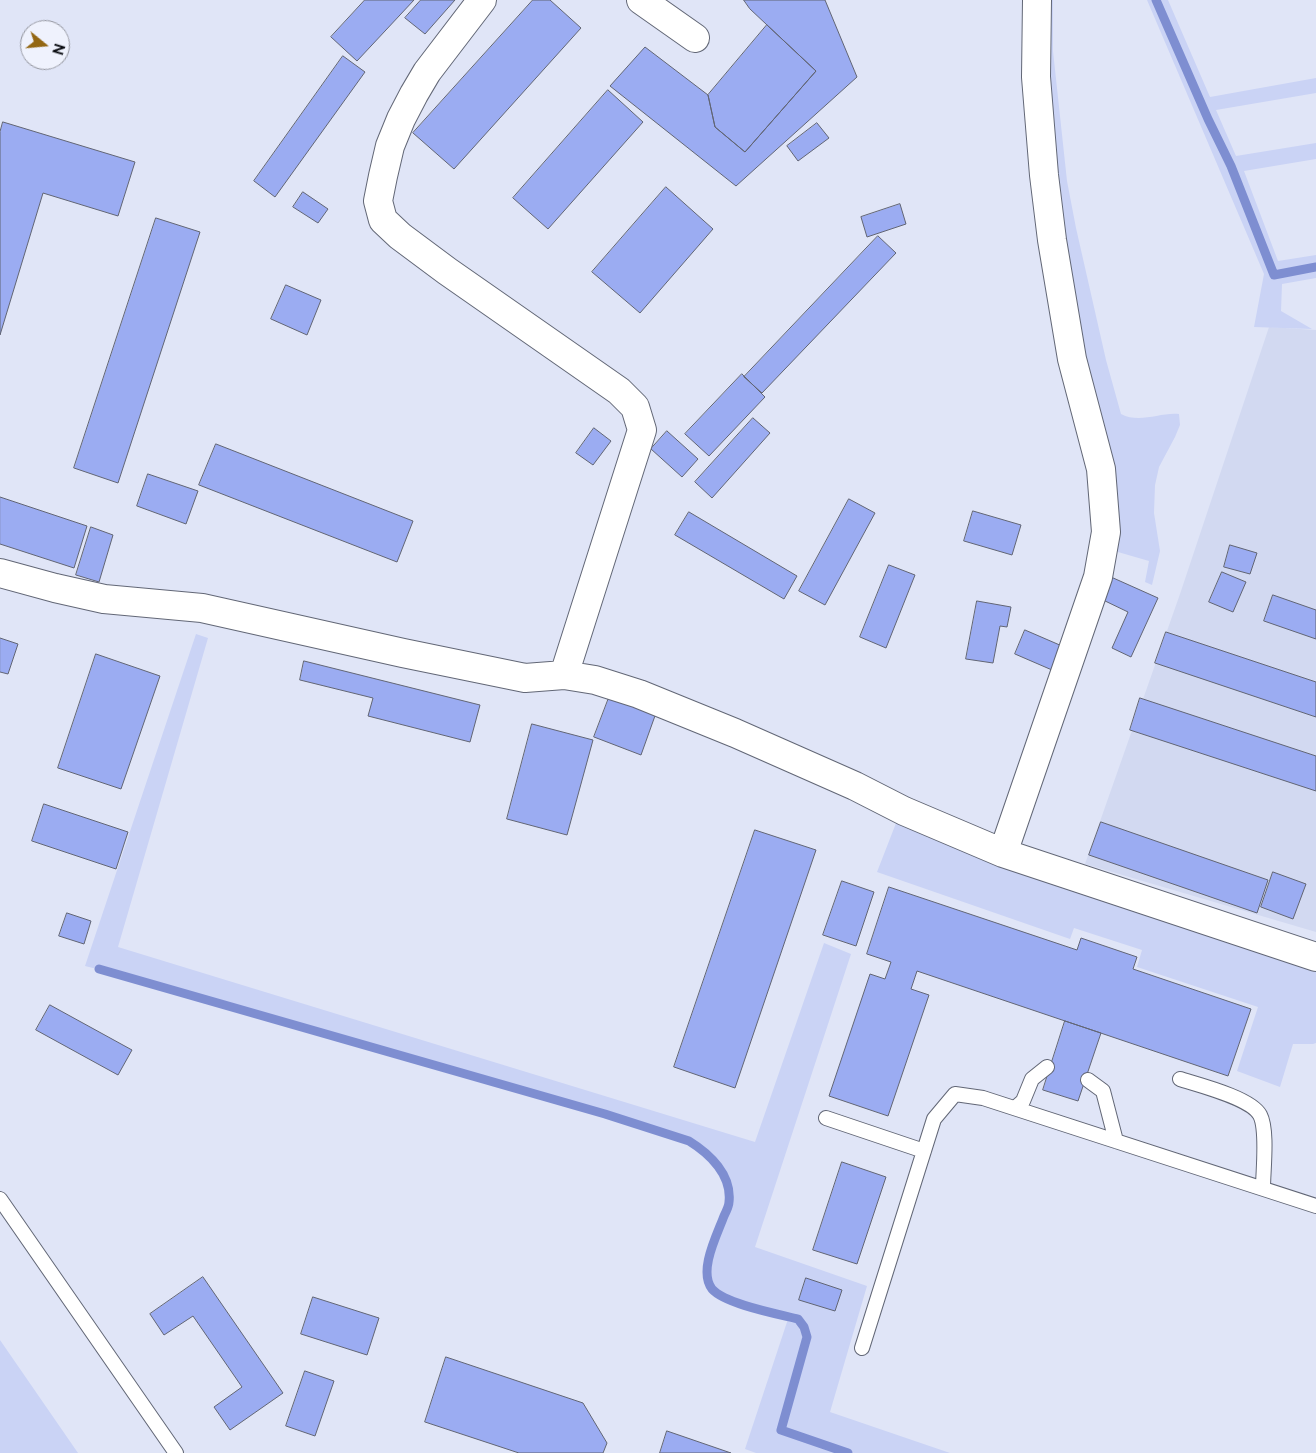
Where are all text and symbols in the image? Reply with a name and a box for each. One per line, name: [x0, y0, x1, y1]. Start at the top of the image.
north arrow: [20, 20, 70, 70]
text: N: [49, 42, 68, 57]

